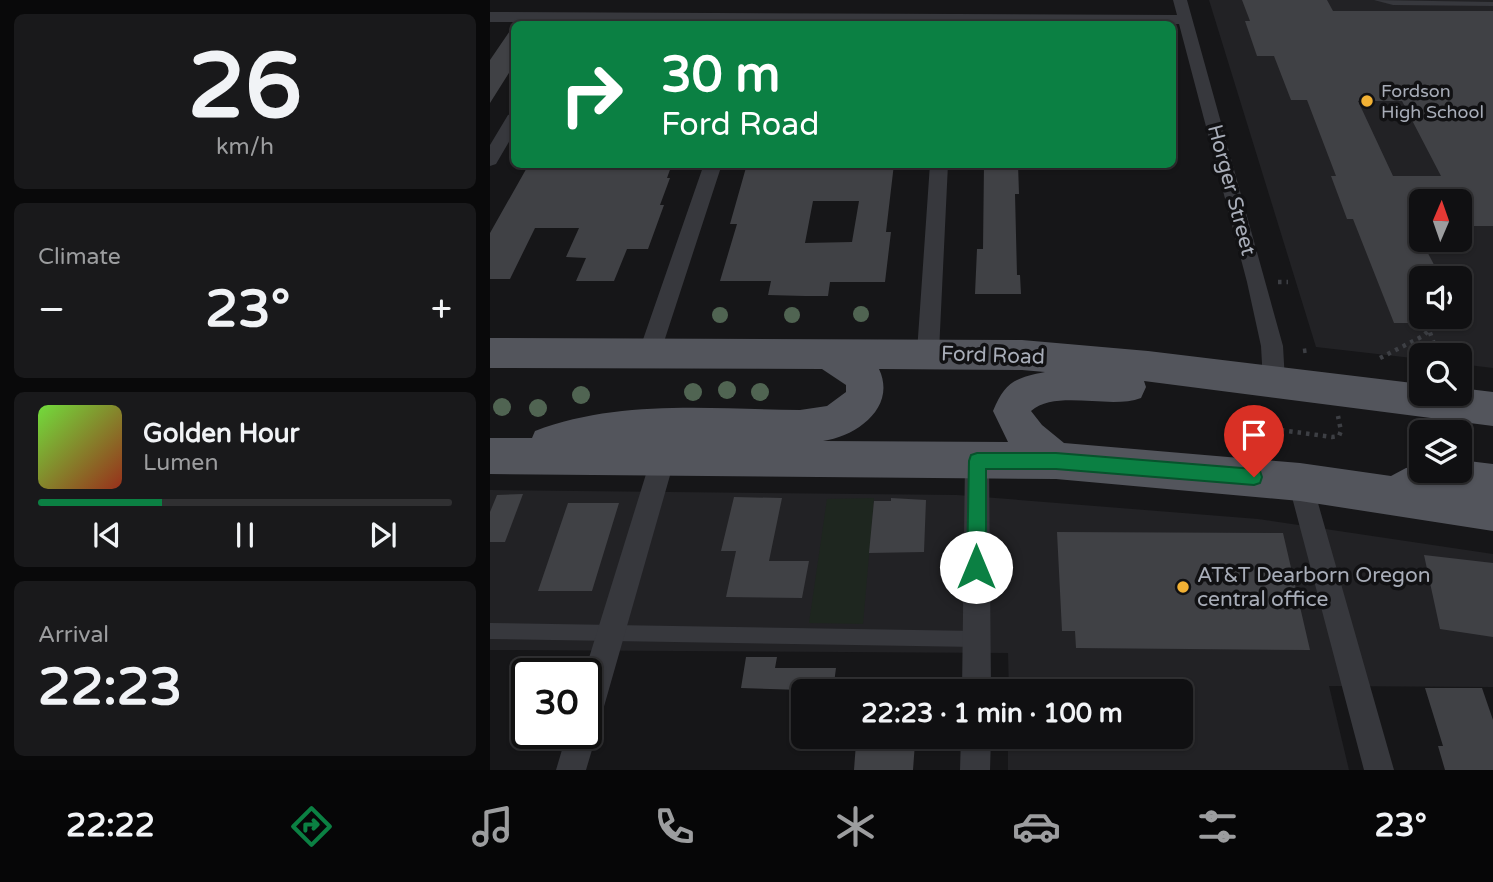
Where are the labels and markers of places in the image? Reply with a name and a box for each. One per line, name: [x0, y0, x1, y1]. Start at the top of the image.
place label: Fordson High School: [1381, 80, 1484, 123]
marker: Fordson High School: [1359, 93, 1375, 109]
pin: [1224, 405, 1284, 477]
place label: AT&T Dearborn Oregon central office: [1197, 563, 1431, 612]
marker: AT&T Dearborn Oregon central office: [1175, 579, 1191, 595]

